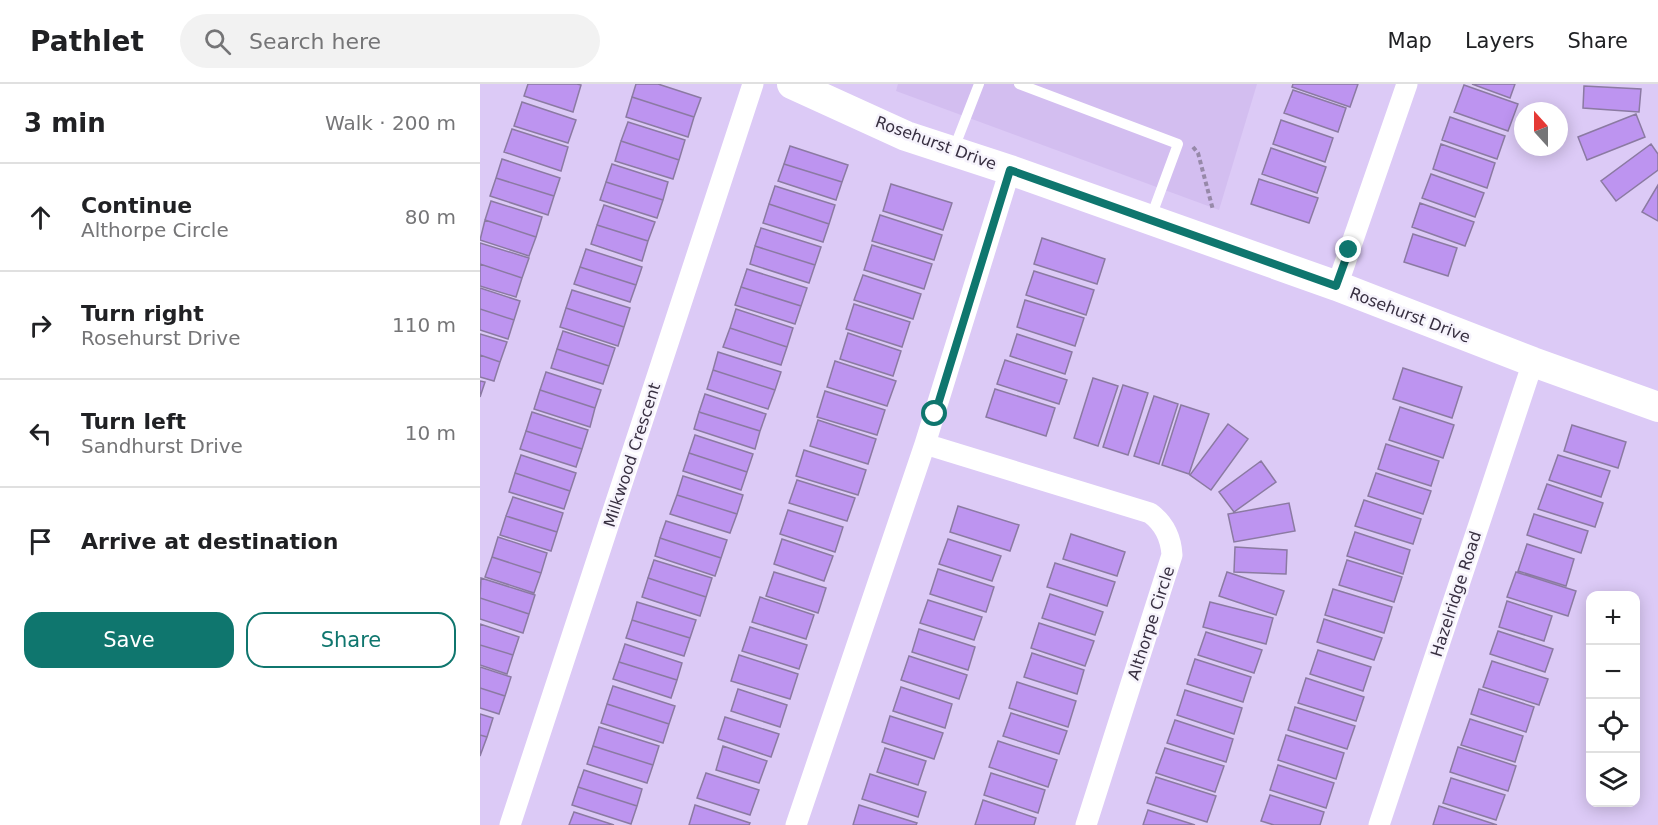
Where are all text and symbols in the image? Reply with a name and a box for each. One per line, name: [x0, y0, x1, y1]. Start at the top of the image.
search box: [180, 14, 600, 68]
text: Pathlet: [30, 25, 144, 58]
icon: search: [201, 25, 234, 58]
text: Search here: [249, 29, 381, 54]
text: Map: [1388, 29, 1432, 53]
text: Layers: [1465, 29, 1534, 53]
text: Share: [1567, 29, 1628, 53]
north arrow: [1514, 102, 1568, 156]
text: 3 min: [24, 108, 106, 138]
text: Walk · 200 m: [325, 111, 456, 135]
street label: Rosehurst Drive: [873, 112, 999, 174]
text: Continue: [81, 193, 192, 218]
icon: ahead: [24, 201, 57, 234]
text: 80 m: [405, 205, 456, 229]
text: Althorpe Circle: [81, 218, 229, 242]
route end: [1335, 236, 1361, 262]
street label: Rosehurst Drive: [1347, 283, 1473, 347]
text: Turn right: [81, 301, 204, 326]
icon: right: [24, 309, 57, 342]
text: 110 m: [392, 313, 456, 337]
text: Rosehurst Drive: [81, 326, 240, 350]
street label: Milkwood Crescent: [600, 380, 664, 530]
route start: [921, 400, 947, 426]
text: Turn left: [81, 409, 186, 434]
icon: left: [24, 417, 57, 450]
text: 10 m: [405, 421, 456, 445]
text: Sandhurst Drive: [81, 434, 243, 458]
icon: arrive: [24, 525, 57, 558]
text: Arrive at destination: [81, 529, 338, 554]
street label: Hazelridge Road: [1427, 529, 1485, 659]
street label: Althorpe Circle: [1124, 564, 1178, 682]
map controls: [1586, 591, 1640, 807]
button: +: [1586, 591, 1640, 645]
button: Save: [24, 612, 234, 668]
button: Share: [246, 612, 456, 668]
button: −: [1586, 645, 1640, 699]
button: locate: [1586, 699, 1640, 753]
button: layers: [1586, 753, 1640, 807]

